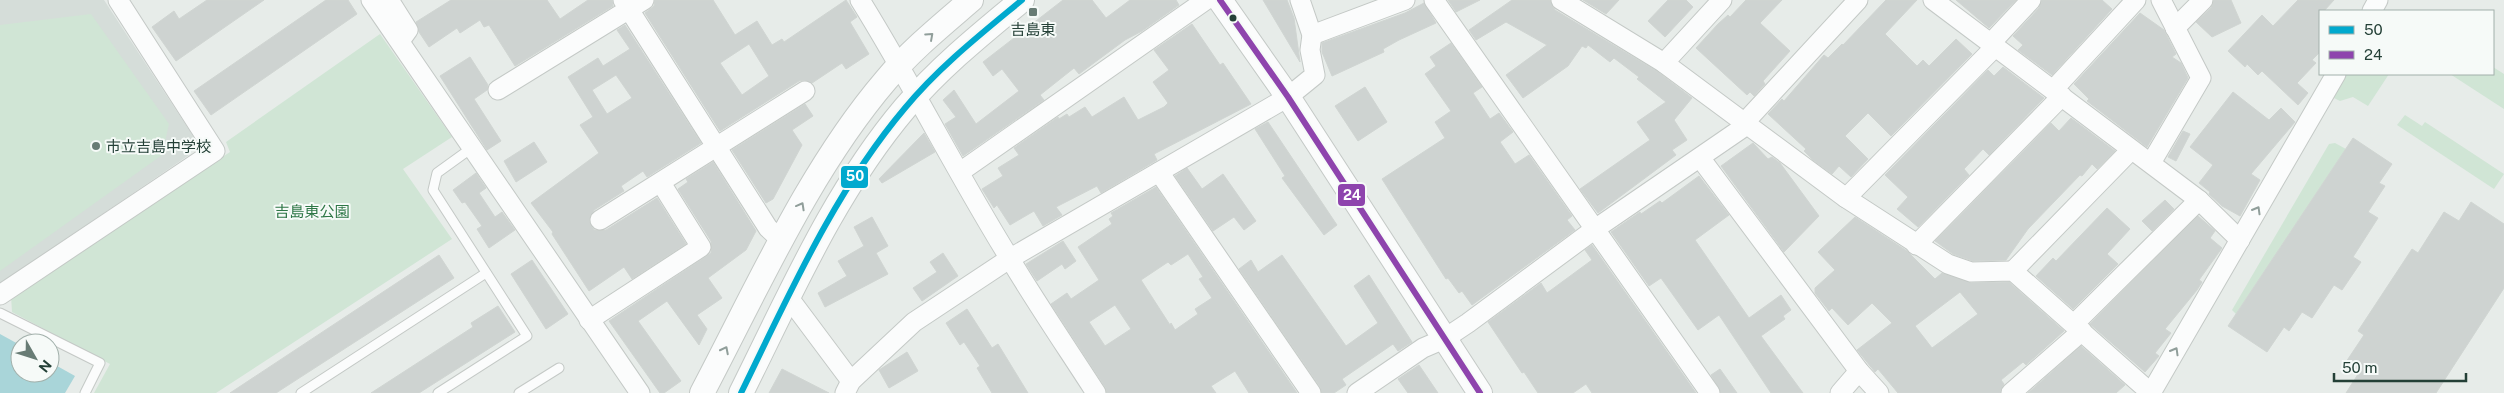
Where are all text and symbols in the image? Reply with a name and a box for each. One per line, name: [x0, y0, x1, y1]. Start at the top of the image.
marker: 吉島東: [1027, 6, 1039, 18]
legend: [2319, 10, 2494, 75]
unlabelled marker: [1228, 13, 1238, 23]
place label: 吉島東: [1010, 21, 1056, 38]
text: 50: [2364, 21, 2383, 38]
one-way arrow: [924, 33, 933, 41]
text: 24: [2364, 46, 2382, 63]
place label: 市立吉島中学校: [106, 138, 211, 155]
marker: 市立吉島中学校: [90, 140, 102, 152]
line badge: 50: [840, 165, 869, 189]
text: 50: [846, 168, 864, 184]
line badge: 24: [1337, 183, 1366, 207]
text: 24: [1343, 187, 1361, 203]
park label: 吉島東公園: [274, 203, 350, 220]
one-way arrow: [795, 203, 805, 212]
one-way arrow: [2250, 207, 2260, 216]
north arrow: [10, 333, 60, 383]
one-way arrow: [719, 346, 729, 355]
one-way arrow: [2169, 347, 2179, 356]
scale bar: [2334, 350, 2466, 382]
text: N: [35, 357, 55, 375]
text: 50 m: [2342, 359, 2377, 376]

